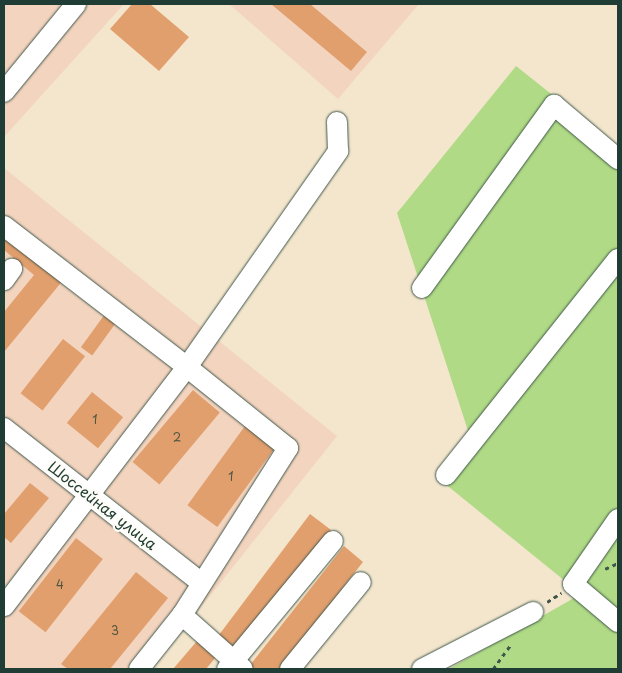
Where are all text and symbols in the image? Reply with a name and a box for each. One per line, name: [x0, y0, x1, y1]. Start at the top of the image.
house number: 1: [92, 413, 98, 427]
house number: 2: [173, 431, 181, 445]
street label: Шоссейная улица: [45, 457, 161, 553]
house number: 1: [228, 470, 234, 484]
house number: 4: [56, 578, 64, 592]
house number: 3: [111, 624, 119, 638]

